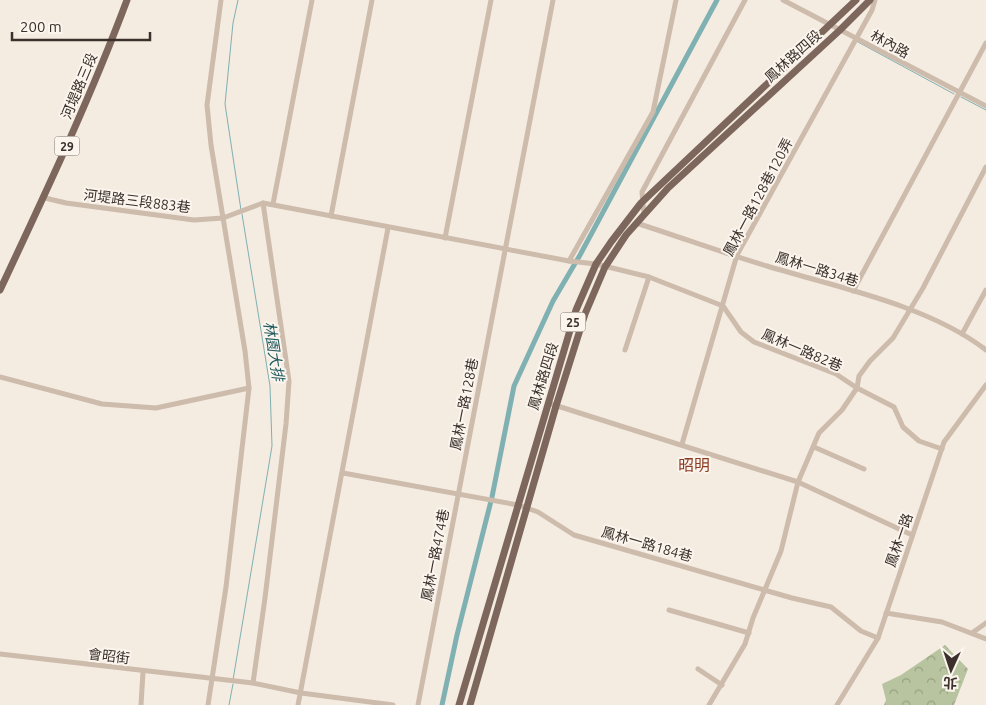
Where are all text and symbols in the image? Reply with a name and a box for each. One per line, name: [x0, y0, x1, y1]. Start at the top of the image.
scale bar: [12, 10, 150, 42]
text: 200 m: [20, 18, 62, 35]
street label: 鳳林路四段: [762, 27, 824, 85]
street label: 林內路: [868, 27, 912, 61]
street label: 河堤路三段: [58, 51, 100, 121]
street label: 鳳林一路128巷120弄: [720, 135, 796, 259]
road number: 29: [54, 136, 80, 156]
street label: 河堤路三段883巷: [83, 186, 191, 216]
street label: 鳳林一路34巷: [774, 249, 860, 289]
road number: 25: [560, 313, 586, 332]
water label: 林園大排: [261, 320, 287, 384]
street label: 鳳林一路82巷: [759, 326, 845, 374]
street label: 鳳林路四段: [525, 340, 561, 412]
street label: 鳳林一路128巷: [447, 356, 481, 452]
district label: 昭明: [678, 456, 710, 474]
street label: 鳳林一路474巷: [418, 507, 452, 603]
street label: 鳳林一路: [882, 511, 916, 569]
street label: 鳳林一路184巷: [600, 523, 694, 565]
north arrow: [926, 645, 976, 695]
street label: 會昭街: [87, 646, 131, 666]
text: 北: [943, 675, 958, 691]

